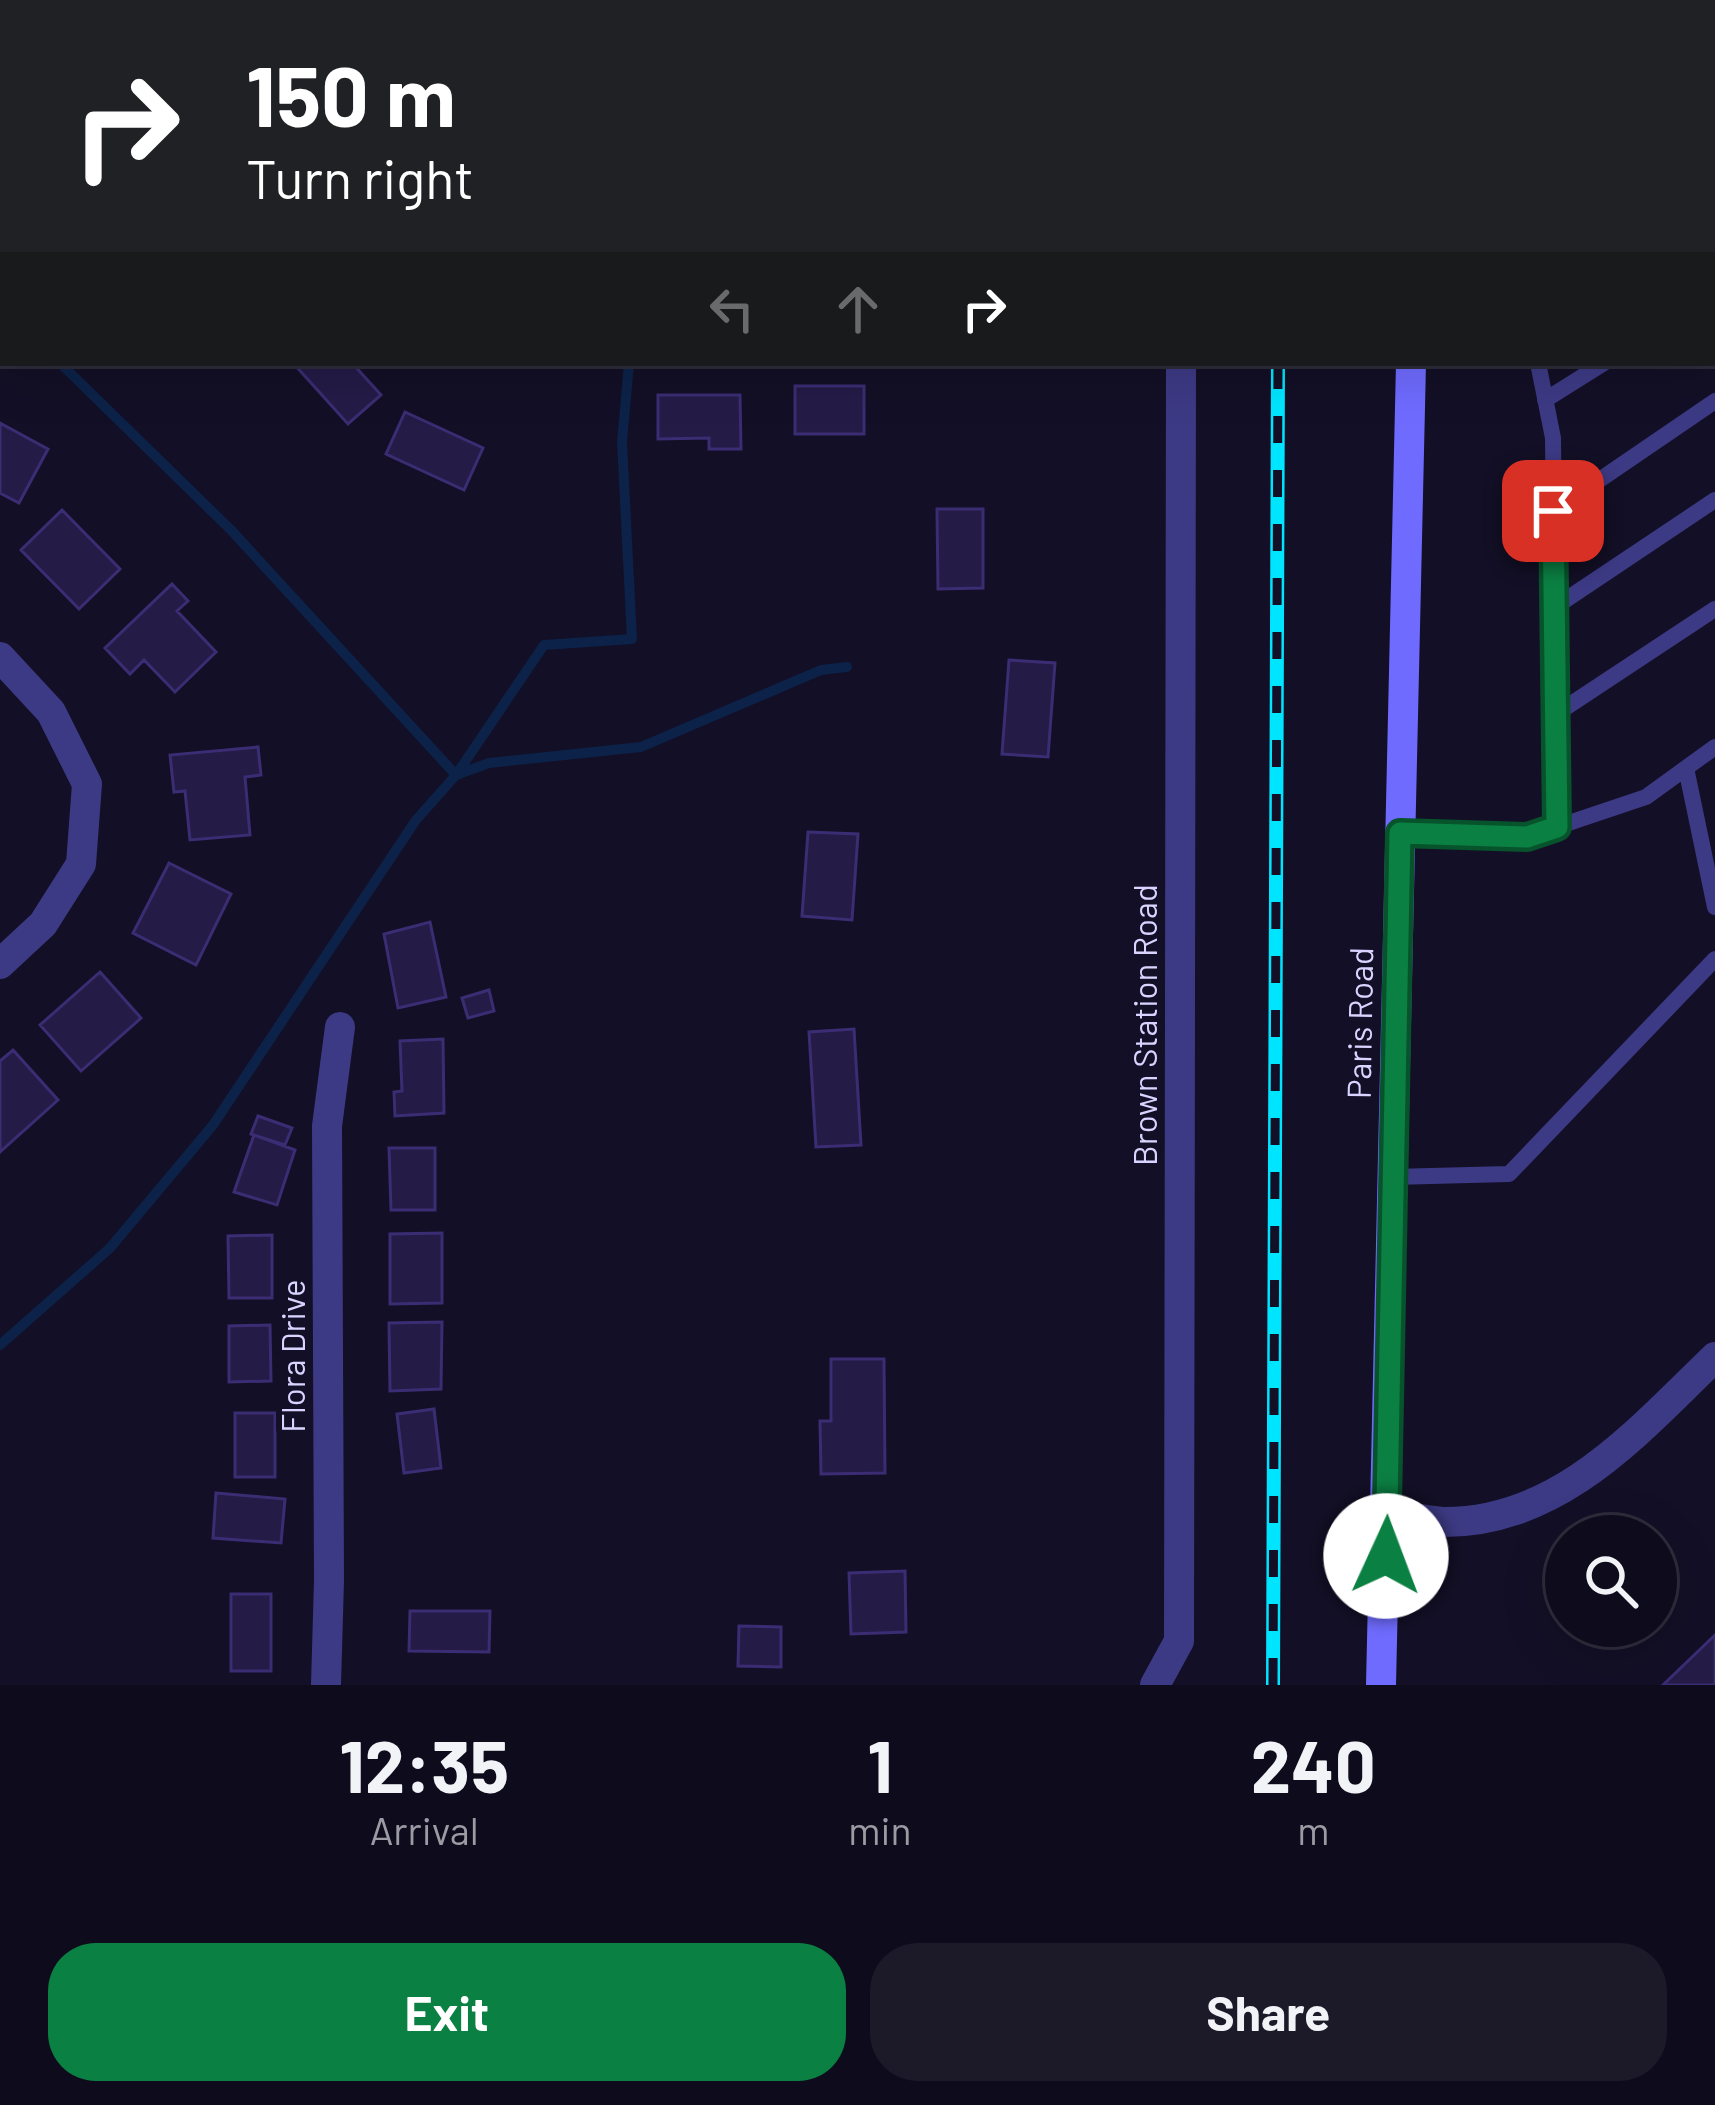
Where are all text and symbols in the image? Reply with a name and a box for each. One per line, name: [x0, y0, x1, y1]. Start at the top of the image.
text: 150 m: [246, 43, 456, 144]
icon: right: [48, 48, 204, 204]
text: Turn right: [246, 145, 474, 210]
icon: left: [699, 276, 765, 342]
icon: ahead: [825, 276, 891, 342]
icon: right: [951, 276, 1017, 342]
pin: [1502, 460, 1604, 562]
icon: arrive: [1520, 478, 1586, 544]
street label: Brown Station Road: [1124, 884, 1164, 1166]
street label: Paris Road: [1338, 947, 1380, 1099]
street label: Flora Drive: [272, 1279, 312, 1433]
position arrow: [1323, 1493, 1449, 1619]
map controls: [1545, 1515, 1677, 1647]
button: search: [1545, 1515, 1677, 1647]
text: 12:35: [339, 1721, 509, 1807]
text: 1: [867, 1721, 893, 1807]
text: 240: [1251, 1721, 1376, 1807]
text: Arrival: [370, 1806, 479, 1853]
text: min: [848, 1806, 912, 1853]
text: m: [1297, 1806, 1329, 1853]
button: Exit: [48, 1943, 846, 2081]
button: Share: [870, 1943, 1667, 2081]

